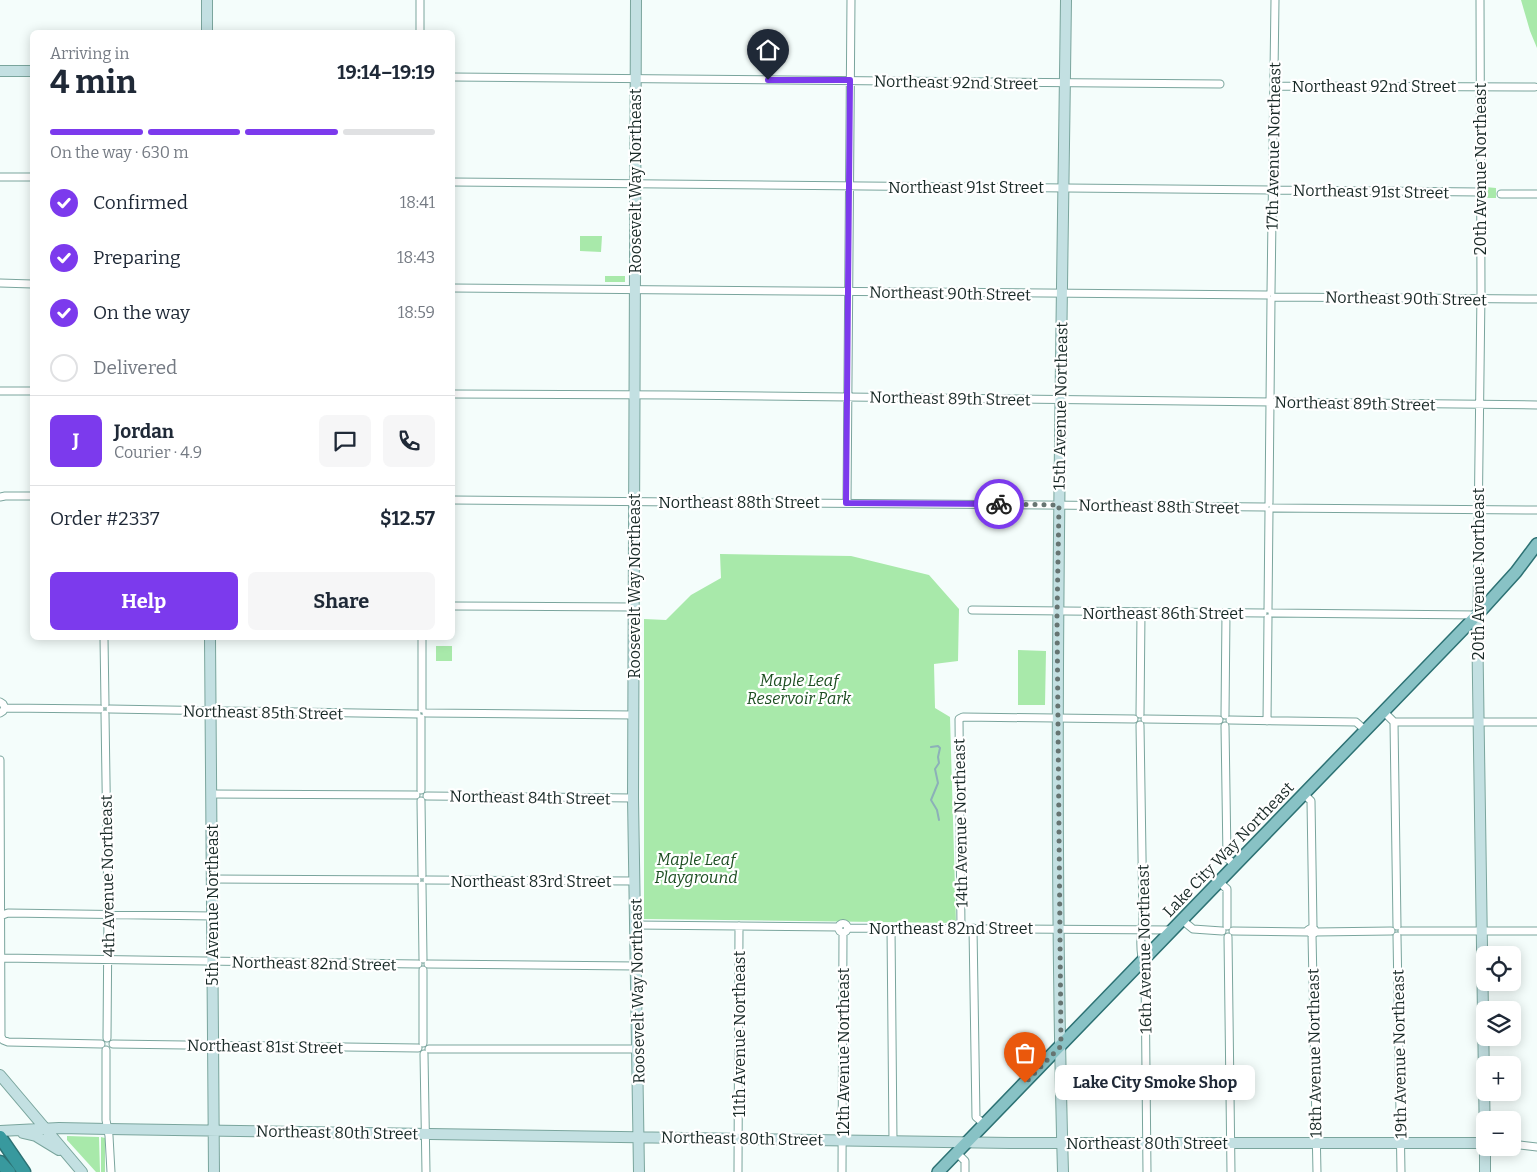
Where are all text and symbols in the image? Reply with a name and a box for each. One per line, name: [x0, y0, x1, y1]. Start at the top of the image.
pin: [747, 29, 789, 80]
icon: home: [754, 36, 782, 64]
text: Arriving in: [50, 44, 129, 63]
text: 19:14–19:19: [337, 61, 435, 84]
street label: 17th Avenue Northeast: [1263, 62, 1284, 230]
text: 4 min: [50, 63, 137, 101]
street label: Northeast 92nd Street: [874, 72, 1039, 93]
street label: Northeast 92nd Street: [1292, 77, 1456, 96]
street label: 20th Avenue Northeast: [1471, 83, 1490, 255]
street label: Roosevelt Way Northeast: [626, 88, 645, 274]
text: On the way · 630 m: [50, 143, 189, 162]
street label: Northeast 91st Street: [888, 178, 1044, 197]
street label: Northeast 91st Street: [1293, 181, 1449, 202]
icon: check: [50, 189, 78, 217]
text: Confirmed: [93, 191, 188, 214]
text: 18:41: [400, 193, 435, 212]
icon: check: [50, 244, 78, 272]
text: Preparing: [93, 246, 181, 269]
text: 18:43: [397, 248, 435, 267]
street label: Northeast 90th Street: [869, 283, 1031, 304]
street label: Northeast 90th Street: [1325, 288, 1487, 309]
icon: check: [50, 299, 78, 327]
text: On the way: [93, 301, 190, 324]
text: 18:59: [398, 303, 435, 322]
street label: 15th Avenue Northeast: [1050, 321, 1071, 490]
text: Delivered: [93, 356, 177, 379]
street label: Northeast 89th Street: [869, 388, 1031, 409]
street label: Northeast 89th Street: [1274, 393, 1436, 414]
button: chat: [319, 415, 371, 467]
button: phone: [383, 415, 435, 467]
text: Jordan: [114, 420, 174, 443]
text: J: [73, 429, 79, 452]
text: Courier · 4.9: [114, 443, 202, 462]
courier: [974, 479, 1024, 529]
street label: 20th Avenue Northeast: [1469, 488, 1488, 660]
icon: bike: [985, 490, 1013, 518]
street label: Roosevelt Way Northeast: [625, 493, 644, 679]
street label: Northeast 88th Street: [658, 493, 820, 512]
street label: Northeast 88th Street: [1078, 496, 1240, 517]
text: Order #2337: [50, 507, 160, 530]
text: $12.57: [380, 507, 435, 530]
button: Help: [50, 572, 238, 630]
button: Share: [248, 572, 435, 630]
street label: Northeast 86th Street: [1082, 604, 1244, 623]
park label: Maple Leaf Reservoir Park: [747, 671, 852, 708]
street label: Northeast 85th Street: [183, 702, 344, 723]
street label: 14th Avenue Northeast: [950, 738, 971, 908]
street label: Lake City Way Northeast: [1159, 778, 1298, 921]
street label: Northeast 84th Street: [449, 787, 611, 808]
street label: 4th Avenue Northeast: [97, 794, 118, 958]
street label: 5th Avenue Northeast: [203, 824, 222, 986]
park label: Maple Leaf Playground: [654, 850, 738, 887]
street label: 16th Avenue Northeast: [1134, 864, 1155, 1034]
street label: Northeast 83rd Street: [450, 872, 612, 891]
street label: Roosevelt Way Northeast: [626, 898, 649, 1084]
street label: Northeast 82nd Street: [869, 919, 1034, 938]
map controls: [1476, 946, 1521, 1156]
button: locate: [1476, 946, 1521, 991]
street label: 11th Avenue Northeast: [730, 951, 749, 1117]
street label: Northeast 82nd Street: [231, 953, 397, 974]
street label: 12th Avenue Northeast: [834, 967, 853, 1136]
street label: 18th Avenue Northeast: [1304, 968, 1325, 1138]
street label: 19th Avenue Northeast: [1389, 969, 1410, 1139]
button: layers: [1476, 1001, 1521, 1046]
pin: [1004, 1032, 1046, 1083]
street label: Northeast 81st Street: [187, 1036, 344, 1057]
icon: bag: [1011, 1039, 1039, 1067]
button: +: [1476, 1056, 1521, 1101]
callout: Lake City Smoke Shop: [1055, 1066, 1255, 1100]
text: Lake City Smoke Shop: [1073, 1073, 1237, 1092]
button: −: [1476, 1111, 1521, 1156]
street label: Northeast 80th Street: [256, 1122, 418, 1143]
street label: Northeast 80th Street: [661, 1128, 823, 1149]
street label: Northeast 80th Street: [1066, 1134, 1228, 1153]

